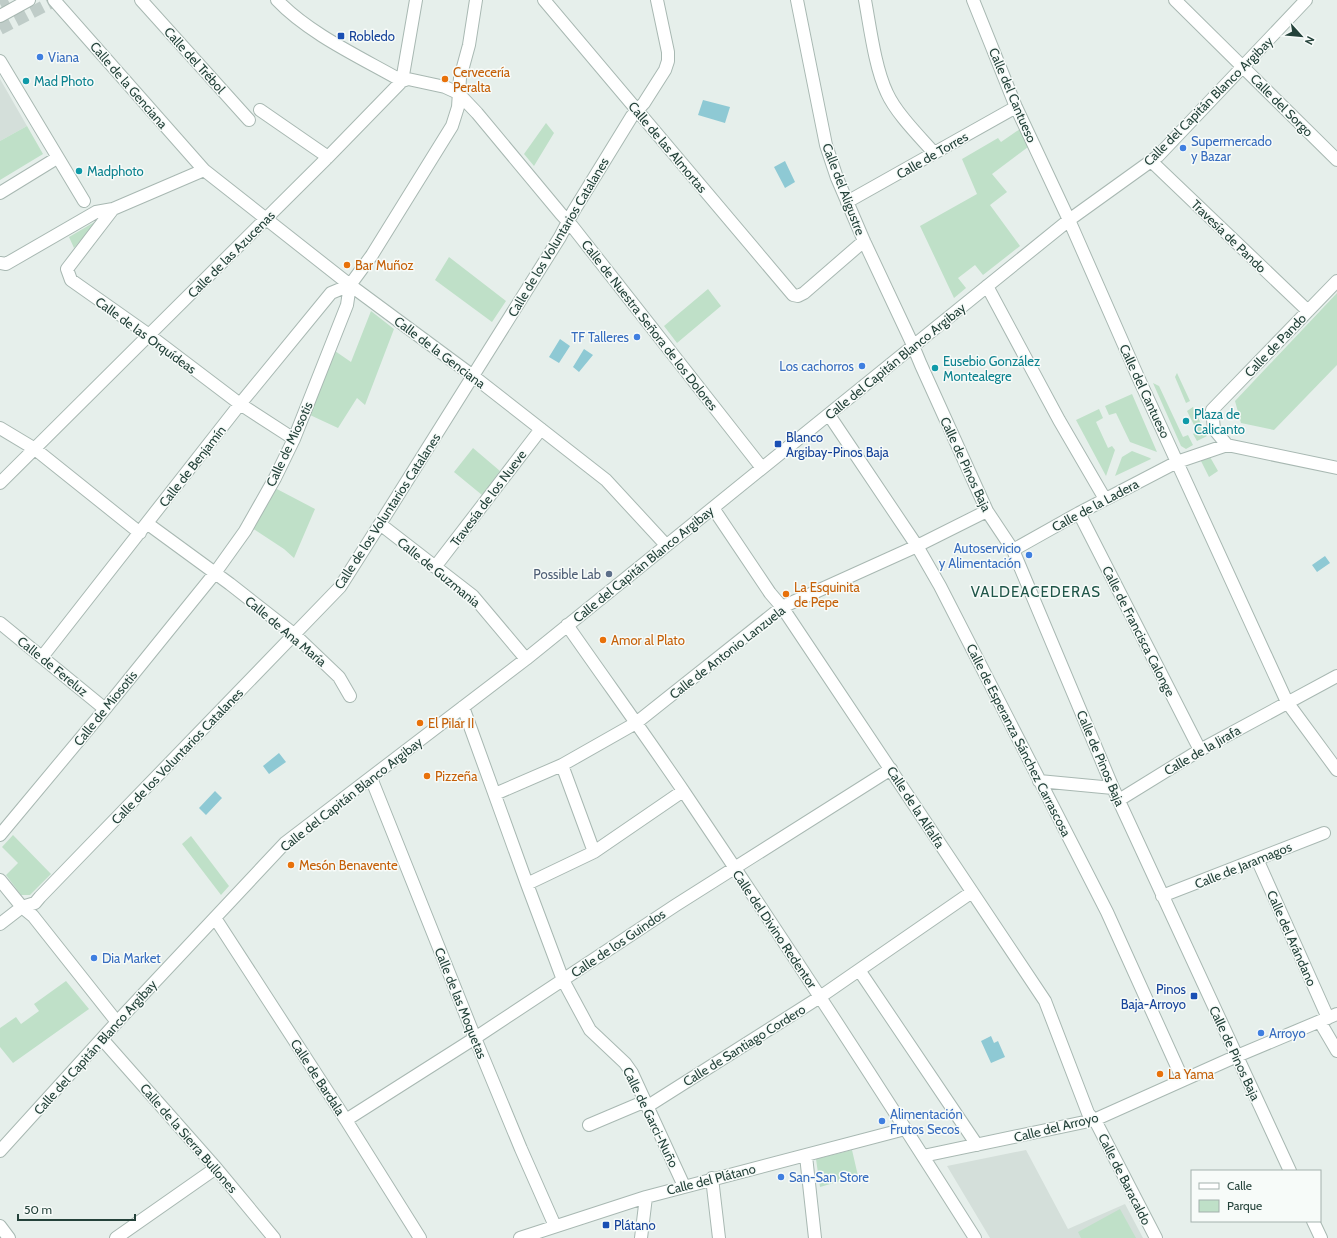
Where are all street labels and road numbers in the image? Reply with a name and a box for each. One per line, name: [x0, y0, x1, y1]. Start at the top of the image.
street label: Calle del Trébol: [161, 24, 229, 96]
street label: Calle del Capitán Blanco Argibay: [1140, 33, 1276, 169]
street label: Calle de la Genciana: [87, 38, 172, 132]
street label: Calle del Cantueso: [986, 45, 1040, 145]
street label: Calle del Sorgo: [1247, 70, 1317, 140]
street label: Calle de las Almortas: [625, 98, 711, 196]
street label: Calle de Torres: [893, 128, 971, 182]
street label: Calle del Aligustre: [819, 141, 869, 238]
street label: Calle de los Voluntarios Catalanes: [504, 154, 612, 319]
street label: Travesía de Pando: [1188, 196, 1270, 276]
street label: Calle de las Azucenas: [184, 207, 278, 301]
street label: Calle de Nuestra Señora de los Dolores: [578, 237, 722, 414]
street label: Calle de las Orquídeas: [93, 293, 200, 377]
street label: Calle del Capitán Blanco Argibay: [821, 299, 969, 423]
street label: Calle de Pando: [1241, 310, 1309, 380]
street label: Calle de la Genciana: [391, 313, 489, 392]
street label: Calle del Cantueso: [1116, 342, 1174, 440]
street label: Calle de Miosotis: [262, 398, 316, 489]
street label: Calle de Pinos Baja: [936, 414, 995, 515]
street label: Calle de Benjamín: [155, 422, 230, 510]
street label: Calle de los Voluntarios Catalanes: [331, 429, 444, 592]
street label: Travesía de los Nueve: [447, 446, 530, 549]
street label: Calle de la Ladera: [1049, 475, 1142, 535]
street label: Calle del Capitán Blanco Argibay: [569, 502, 717, 626]
street label: Calle de Guzmania: [394, 534, 484, 611]
street label: Calle de Francisca Calonge: [1099, 563, 1179, 699]
street label: Calle de Ana María: [242, 592, 330, 670]
street label: Calle de Antonio Lanzuela: [666, 601, 789, 702]
street label: Calle de Fereluz: [14, 633, 92, 699]
street label: Calle de Esperanza Sánchez Carrascosa: [963, 641, 1075, 840]
street label: Calle de Miosotis: [70, 667, 141, 749]
street label: Calle de los Voluntarios Catalanes: [108, 684, 247, 827]
street label: Calle de Pinos Baja: [1073, 708, 1129, 809]
street label: Calle de la Jirafa: [1161, 721, 1244, 778]
street label: Calle del Capitán Blanco Argibay: [277, 733, 426, 855]
street label: Calle de la Alfalfa: [884, 763, 949, 851]
street label: Calle de Jaramagos: [1192, 838, 1294, 892]
street label: Calle del Divino Redentor: [729, 867, 821, 992]
street label: Calle del Arándano: [1264, 888, 1320, 988]
street label: Calle de los Guindos: [568, 905, 669, 980]
street label: Calle de las Moquetas: [431, 945, 491, 1062]
street label: Calle del Capitán Blanco Argibay: [30, 976, 160, 1118]
street label: Calle de Santiago Cordero: [680, 1001, 808, 1089]
street label: Calle de Pinos Baja: [1205, 1003, 1264, 1104]
street label: Calle de Bardala: [287, 1036, 349, 1119]
street label: Calle de Garci-Nuño: [620, 1064, 682, 1170]
street label: Calle de la Sierra Bullones: [137, 1080, 241, 1197]
street label: Calle del Arroyo: [1012, 1109, 1100, 1145]
street label: Calle de Baracaldo: [1095, 1131, 1155, 1227]
street label: Calle del Plátano: [665, 1160, 757, 1198]

